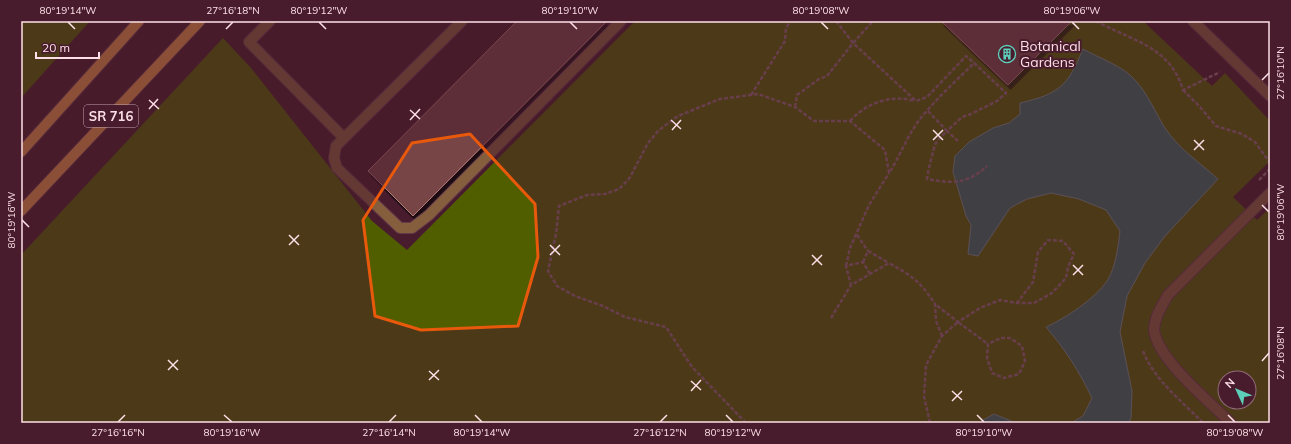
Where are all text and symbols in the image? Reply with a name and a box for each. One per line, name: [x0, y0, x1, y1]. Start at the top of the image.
text: 80°19'14"W: [40, 4, 96, 17]
text: 27°16'18"N: [206, 4, 260, 17]
text: 80°19'12"W: [291, 4, 347, 17]
text: 80°19'10"W: [542, 4, 598, 17]
text: 80°19'08"W: [793, 4, 849, 17]
text: 80°19'06"W: [1044, 4, 1100, 17]
scale bar: [36, 34, 99, 60]
place label: Botanical Gardens: [1020, 37, 1081, 71]
text: 20 m: [42, 40, 70, 55]
building icon: Botanical Gardens: [997, 44, 1017, 64]
text: 27°16'10"N: [1274, 46, 1287, 100]
road number: SR 716: [84, 105, 138, 127]
text: 80°19'06"W: [1274, 184, 1287, 240]
text: 80°19'16"W: [5, 192, 18, 248]
text: 27°16'08"N: [1274, 326, 1287, 380]
north arrow: [1217, 370, 1257, 410]
text: N: [1222, 375, 1238, 391]
text: 27°16'16"N: [91, 426, 145, 439]
text: 80°19'16"W: [204, 426, 260, 439]
text: 27°16'14"N: [362, 426, 416, 439]
text: 80°19'14"W: [454, 426, 510, 439]
text: 27°16'12"N: [633, 426, 687, 439]
text: 80°19'12"W: [705, 426, 761, 439]
text: 80°19'10"W: [956, 426, 1012, 439]
text: 80°19'08"W: [1207, 426, 1263, 439]

